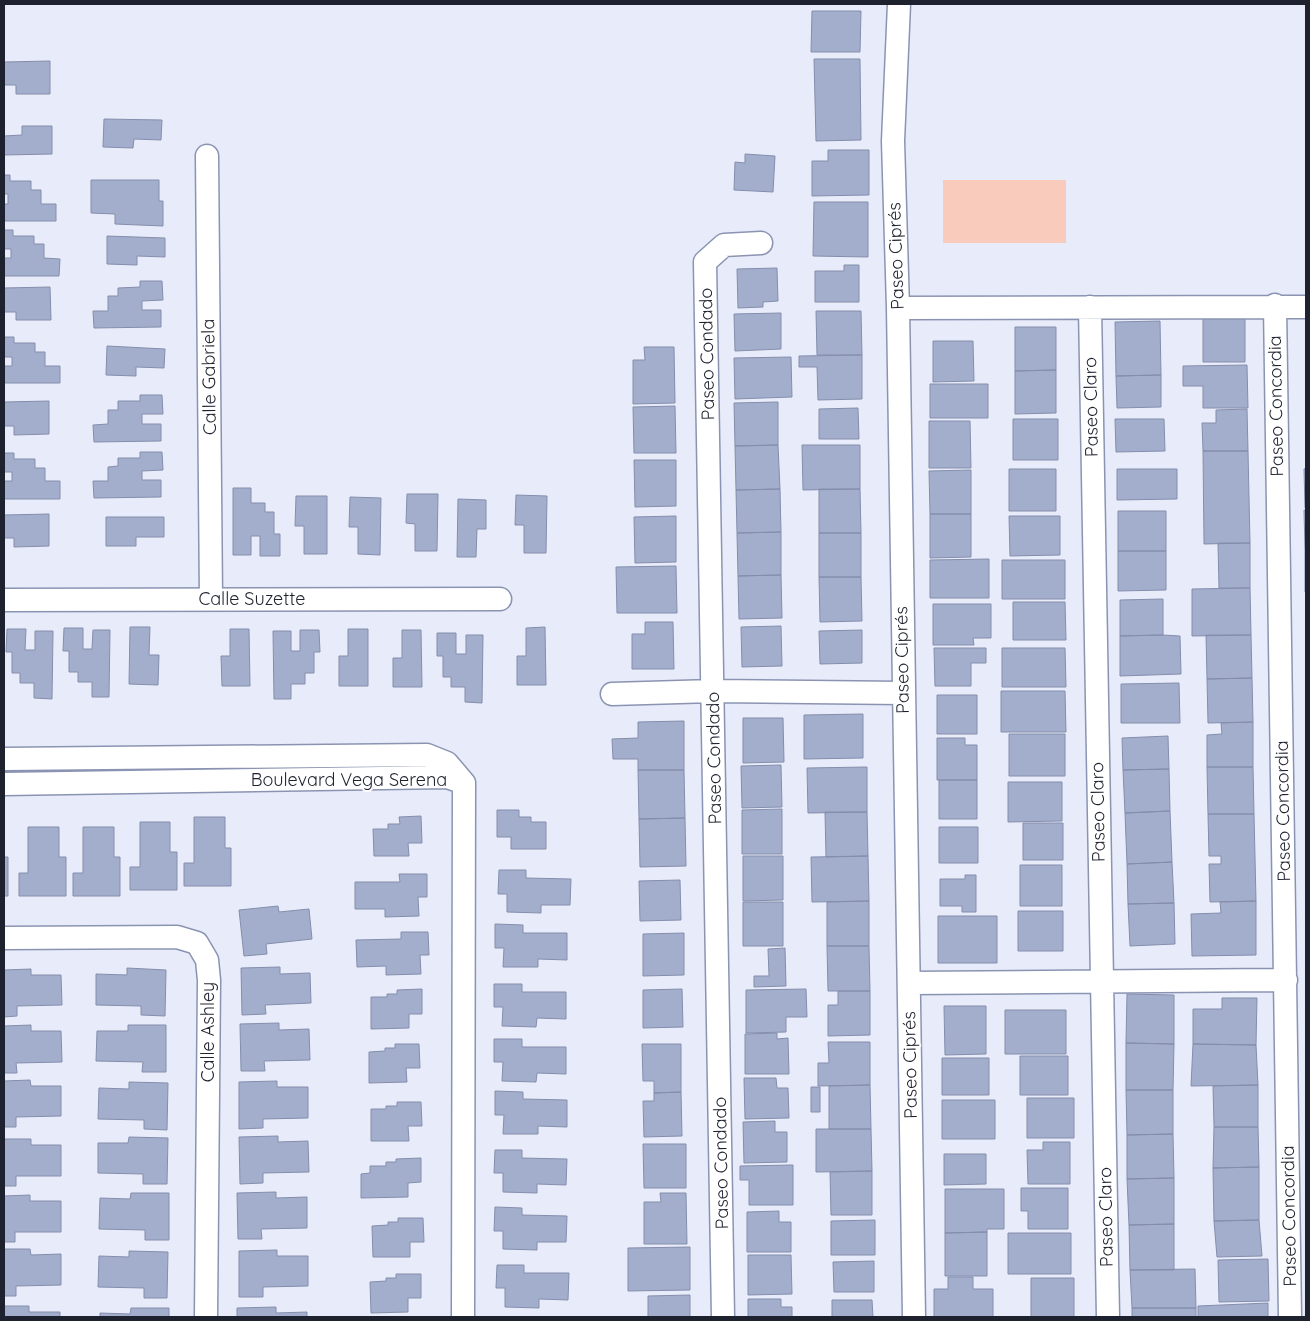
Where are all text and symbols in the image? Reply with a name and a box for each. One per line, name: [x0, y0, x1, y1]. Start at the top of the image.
street label: Paseo Ciprés: [882, 202, 909, 310]
street label: Paseo Condado: [694, 288, 719, 420]
street label: Calle Gabriela: [196, 319, 221, 435]
street label: Paseo Concordia: [1263, 335, 1288, 477]
street label: Paseo Claro: [1078, 357, 1103, 457]
street label: Calle Suzette: [198, 587, 306, 610]
street label: Paseo Ciprés: [889, 606, 914, 714]
street label: Paseo Condado: [701, 692, 726, 824]
street label: Paseo Concordia: [1270, 740, 1295, 882]
street label: Paseo Claro: [1085, 762, 1110, 862]
street label: Boulevard Vega Serena: [251, 768, 447, 791]
street label: Calle Ashley: [196, 982, 219, 1082]
street label: Paseo Ciprés: [897, 1011, 922, 1119]
street label: Paseo Condado: [708, 1097, 733, 1229]
street label: Paseo Concordia: [1276, 1145, 1301, 1287]
street label: Paseo Claro: [1093, 1167, 1118, 1267]

